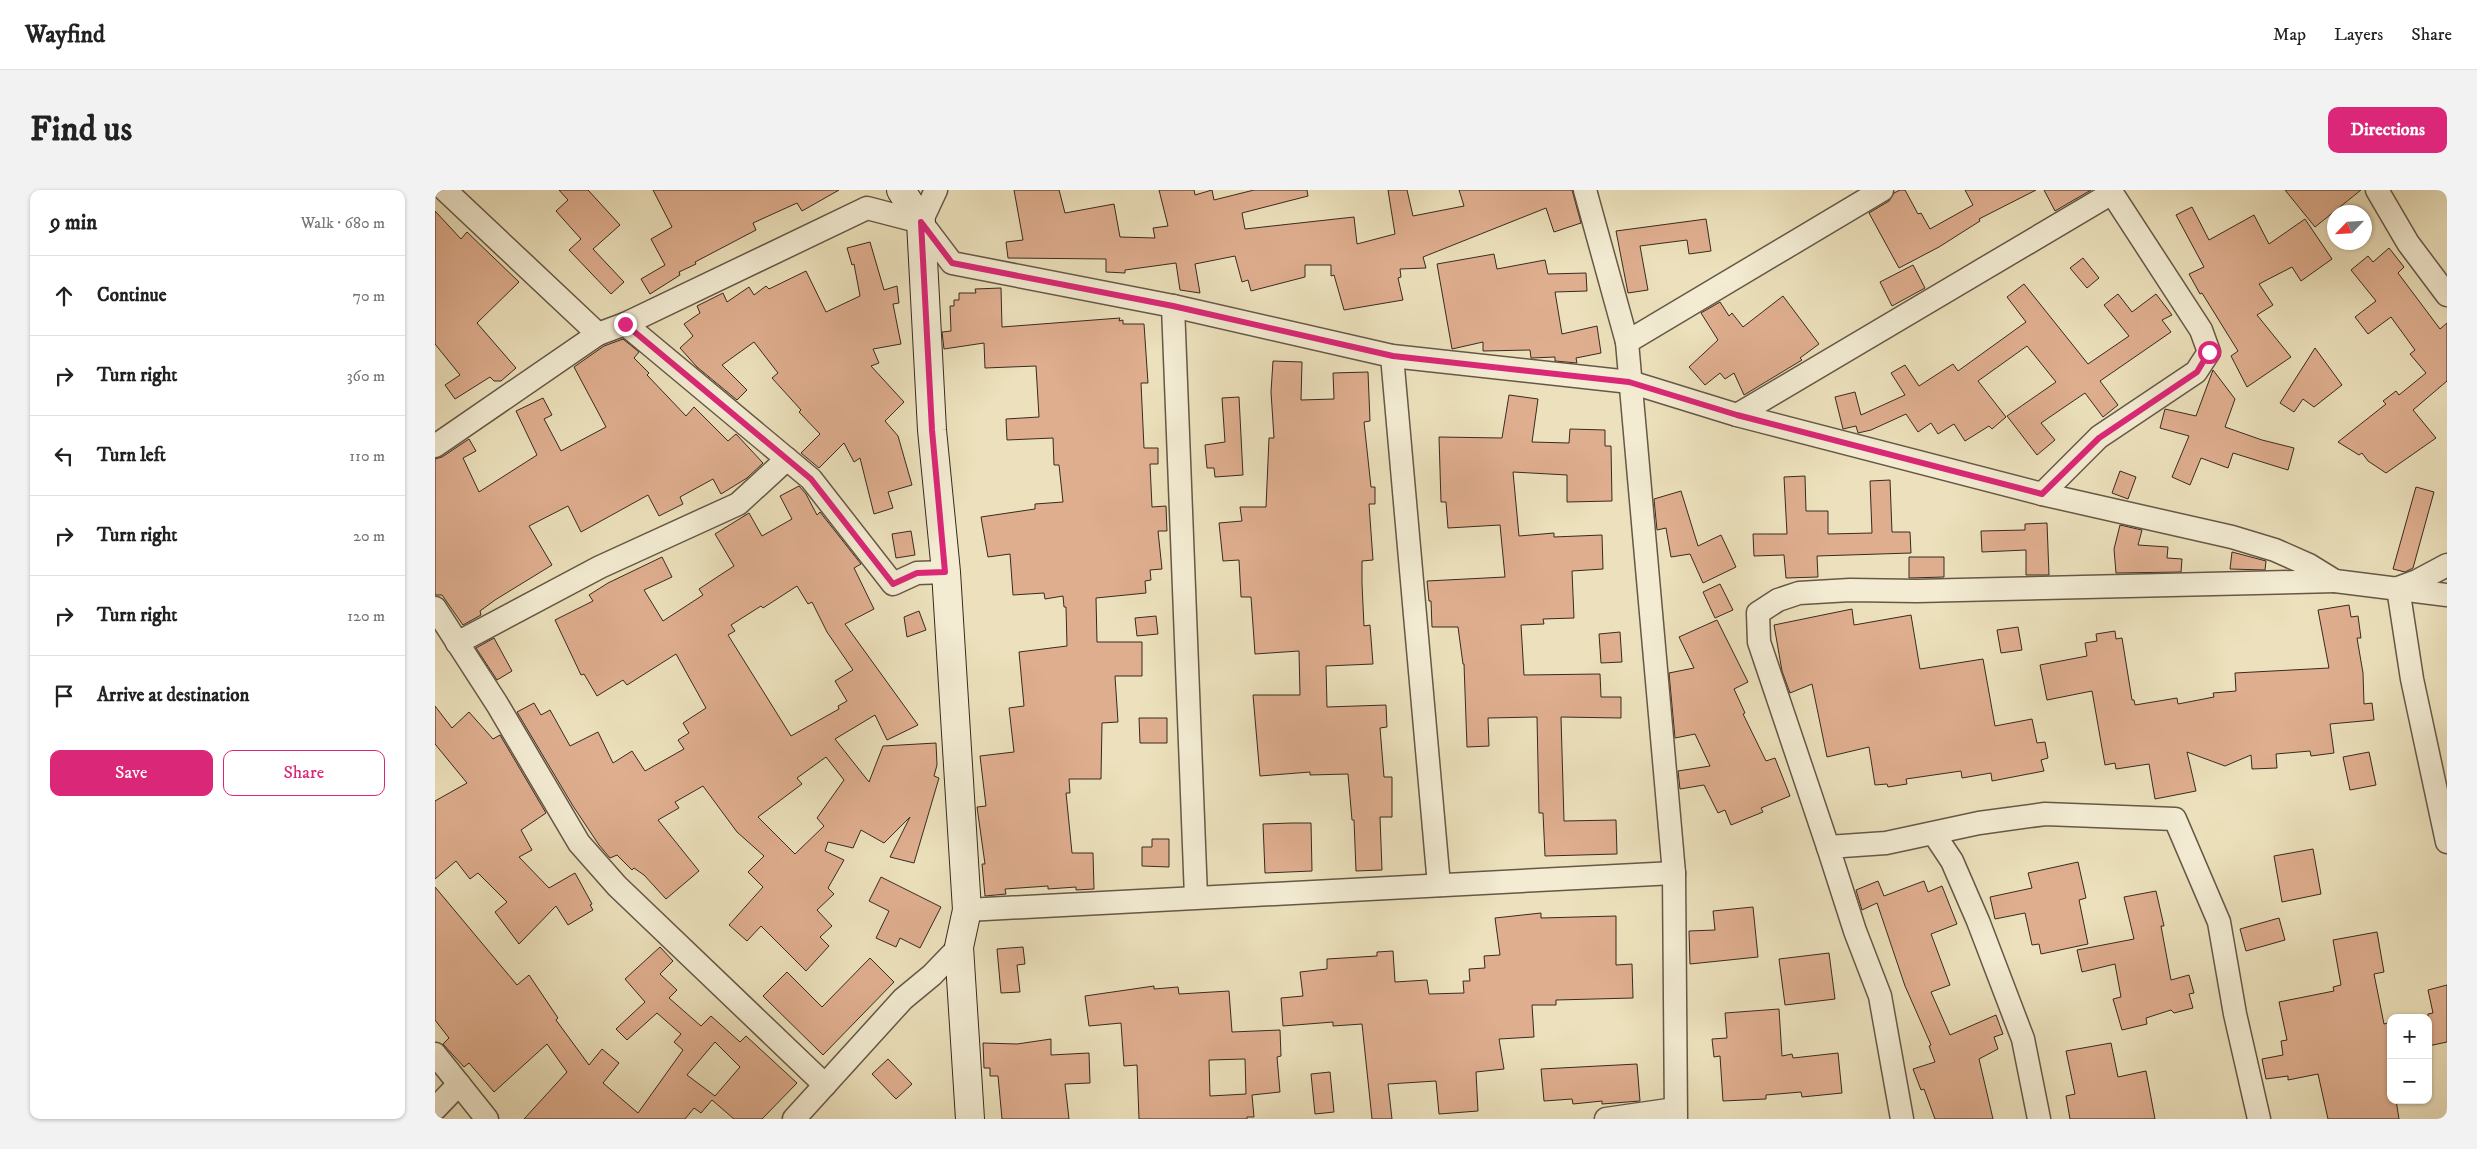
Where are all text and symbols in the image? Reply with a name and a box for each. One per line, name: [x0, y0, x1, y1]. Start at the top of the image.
text: Wayfind: [25, 20, 105, 50]
text: Map: [2273, 24, 2306, 46]
text: Layers: [2334, 24, 2383, 46]
text: Share: [2411, 24, 2452, 46]
button: Directions: [2328, 107, 2447, 153]
text: Find us: [30, 108, 132, 152]
north arrow: [2327, 205, 2372, 250]
text: 9 min: [50, 210, 97, 236]
text: Walk · 680 m: [301, 213, 385, 233]
icon: ahead: [50, 282, 78, 310]
text: Continue: [97, 284, 167, 307]
text: 70 m: [353, 286, 385, 306]
route end: [614, 313, 637, 336]
route start: [2198, 341, 2221, 364]
icon: right: [50, 362, 78, 390]
text: Turn right: [97, 364, 177, 387]
text: 360 m: [347, 366, 385, 386]
icon: left: [50, 442, 78, 470]
text: Turn left: [97, 444, 166, 467]
text: 110 m: [349, 446, 385, 466]
icon: right: [50, 522, 78, 550]
text: Turn right: [97, 524, 177, 547]
text: 20 m: [353, 526, 385, 546]
icon: right: [50, 602, 78, 630]
text: Turn right: [97, 604, 177, 627]
text: 120 m: [347, 606, 385, 626]
icon: arrive: [50, 682, 78, 710]
text: Arrive at destination: [97, 684, 249, 707]
button: Save: [50, 750, 213, 796]
button: Share: [223, 750, 385, 796]
map controls: [2387, 1014, 2432, 1104]
button: +: [2387, 1014, 2432, 1059]
button: −: [2387, 1059, 2432, 1104]

